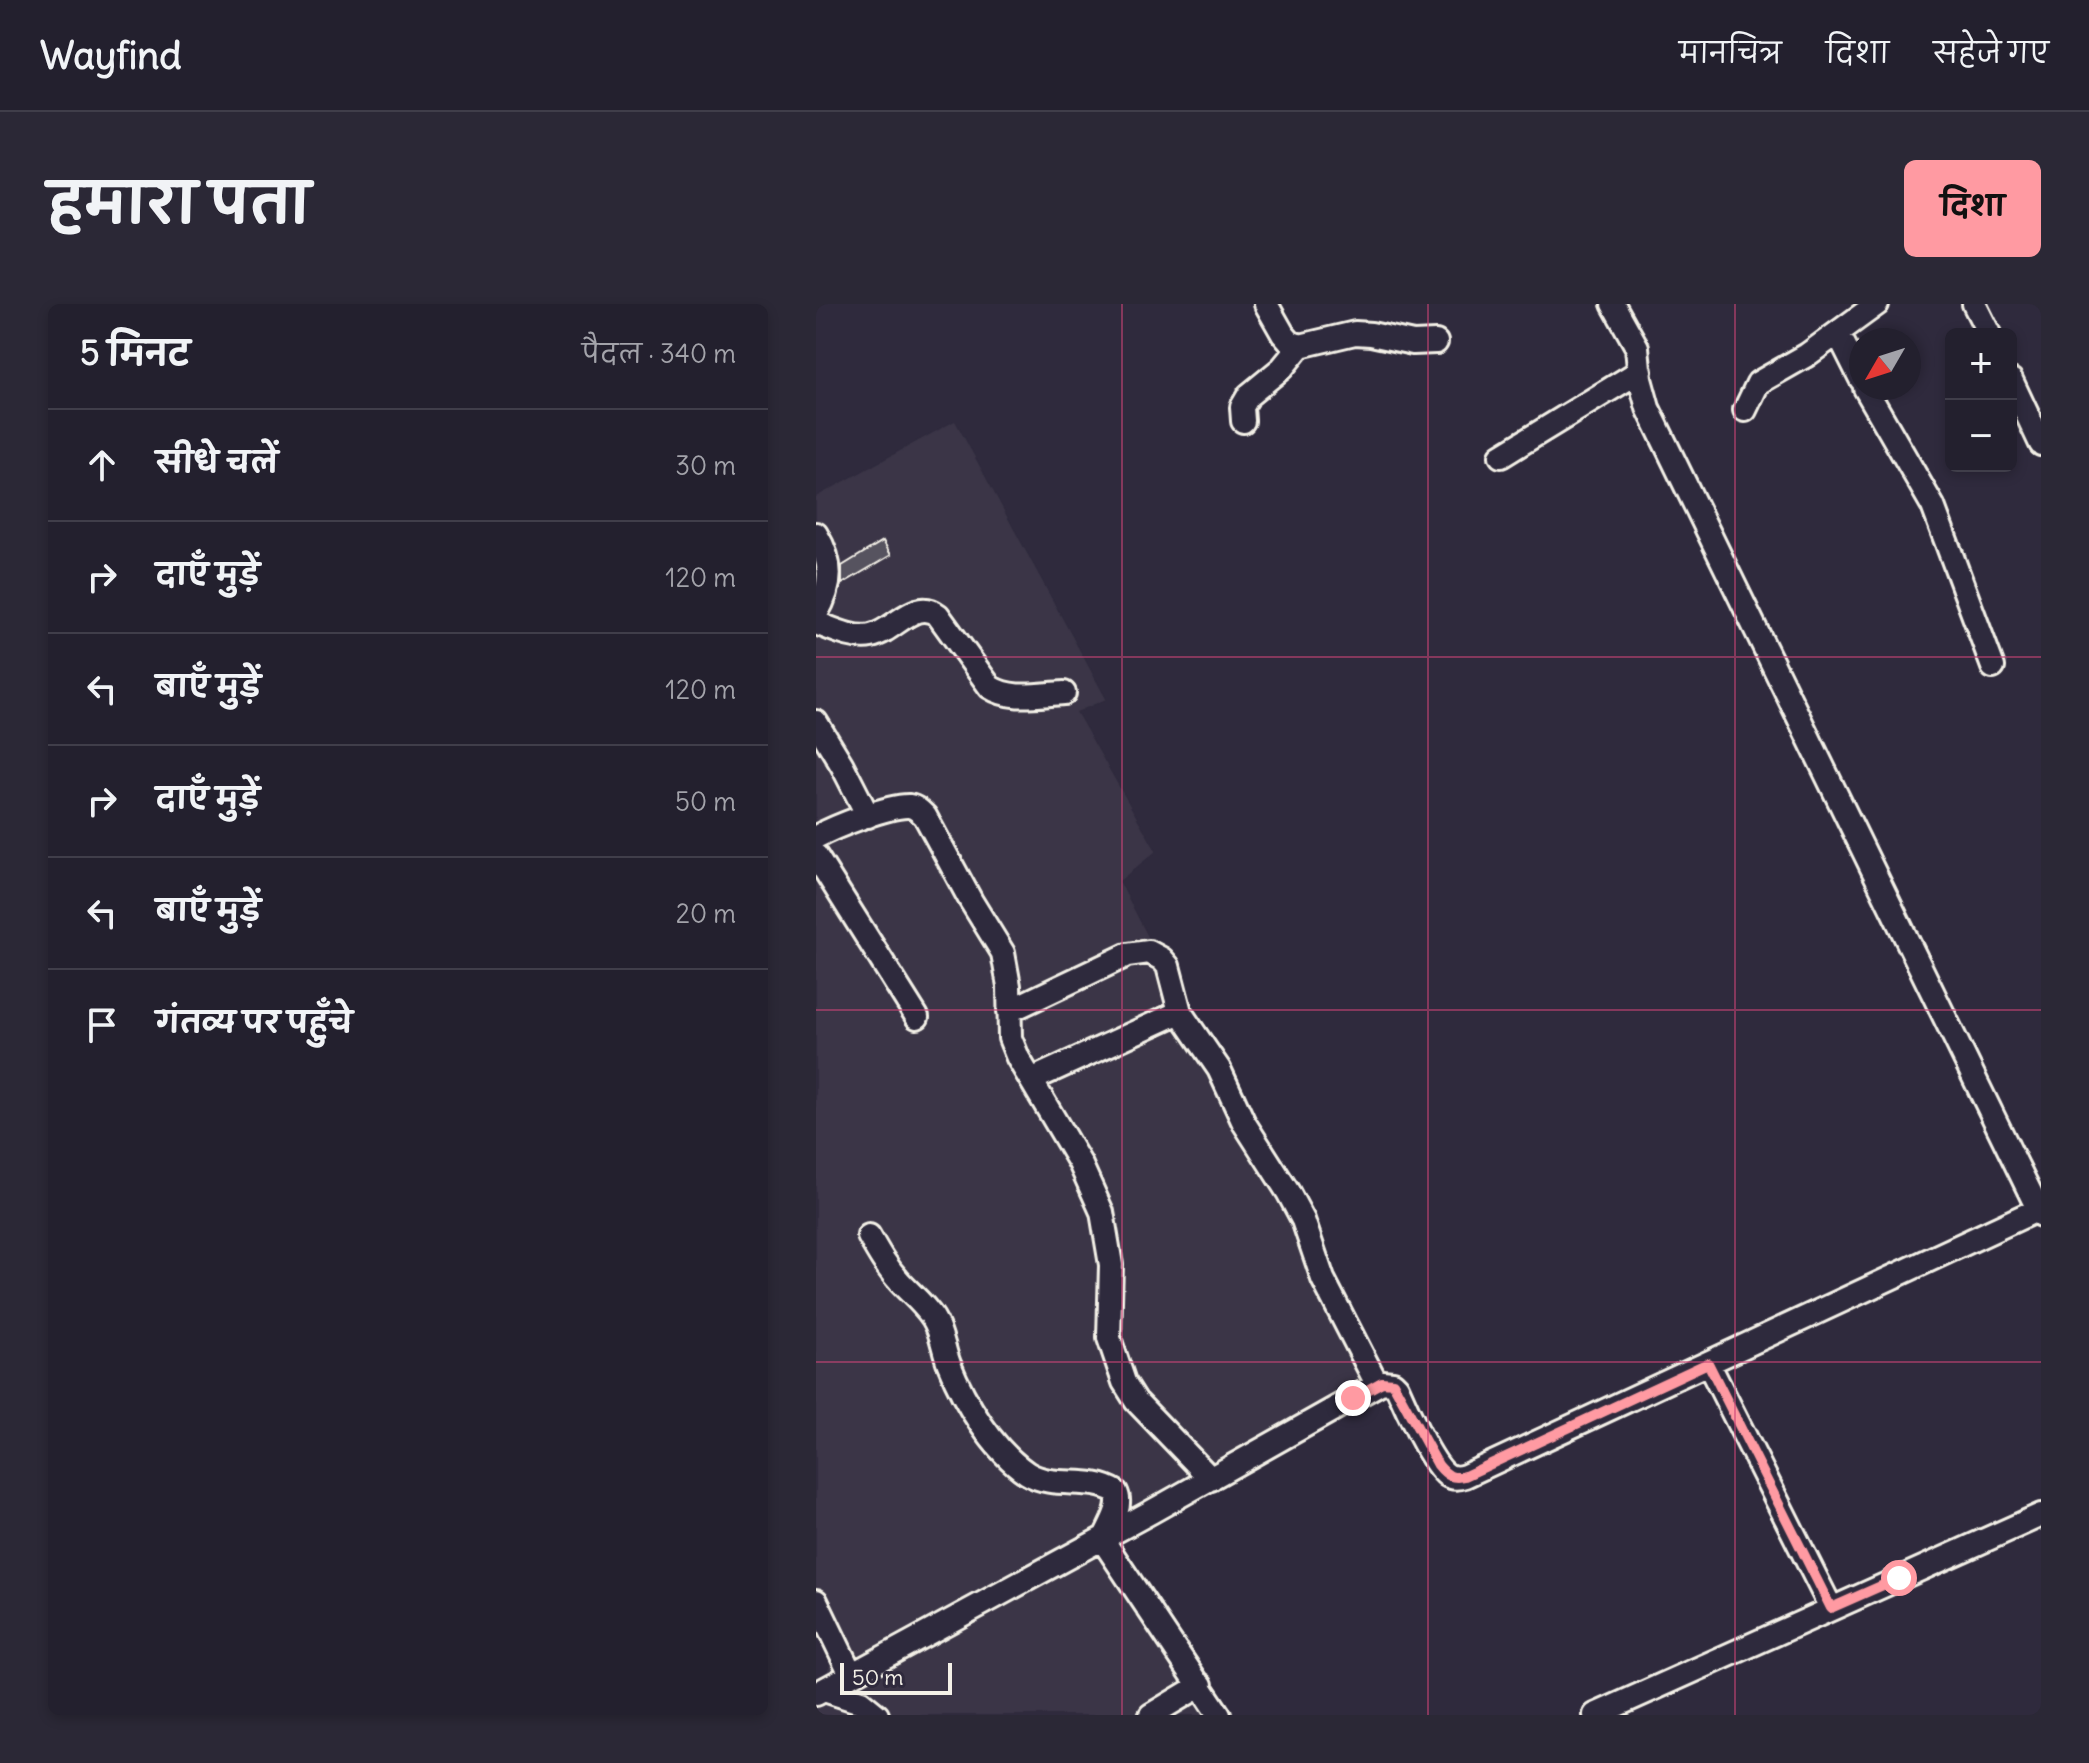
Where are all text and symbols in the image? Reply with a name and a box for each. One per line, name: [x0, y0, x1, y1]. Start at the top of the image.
text: Wayfind: [40, 32, 182, 79]
text: मानचित्र: [1679, 35, 1782, 71]
text: दिशा: [1826, 35, 1889, 71]
text: सहेजे गए: [1933, 35, 2049, 71]
button: दिशा: [1904, 160, 2041, 257]
text: हमारा पता: [48, 168, 310, 238]
north arrow: [1849, 328, 1921, 400]
map controls: [1945, 328, 2017, 472]
button: +: [1945, 328, 2017, 400]
text: 5 मिनट: [80, 331, 190, 374]
text: पैदल · 340 m: [582, 337, 736, 370]
button: −: [1945, 400, 2017, 472]
icon: ahead: [80, 443, 124, 487]
text: सीधे चलें: [156, 443, 278, 481]
text: 30 m: [675, 449, 736, 482]
icon: right: [80, 555, 124, 599]
text: दाएँ मुड़ें: [156, 555, 260, 593]
text: 120 m: [665, 561, 736, 594]
icon: left: [80, 667, 124, 711]
text: बाएँ मुड़ें: [156, 667, 261, 705]
text: 120 m: [665, 673, 736, 706]
icon: right: [80, 779, 124, 823]
text: दाएँ मुड़ें: [156, 779, 260, 817]
text: 50 m: [675, 785, 736, 818]
icon: left: [80, 891, 124, 935]
text: बाएँ मुड़ें: [156, 891, 261, 929]
text: 20 m: [676, 897, 736, 930]
icon: arrive: [80, 1003, 124, 1047]
text: गंतव्य पर पहुँचे: [156, 1003, 353, 1041]
route end: [1335, 1380, 1371, 1416]
route start: [1881, 1560, 1917, 1596]
scale bar: [840, 1659, 952, 1695]
text: 50 m: [852, 1663, 904, 1691]

